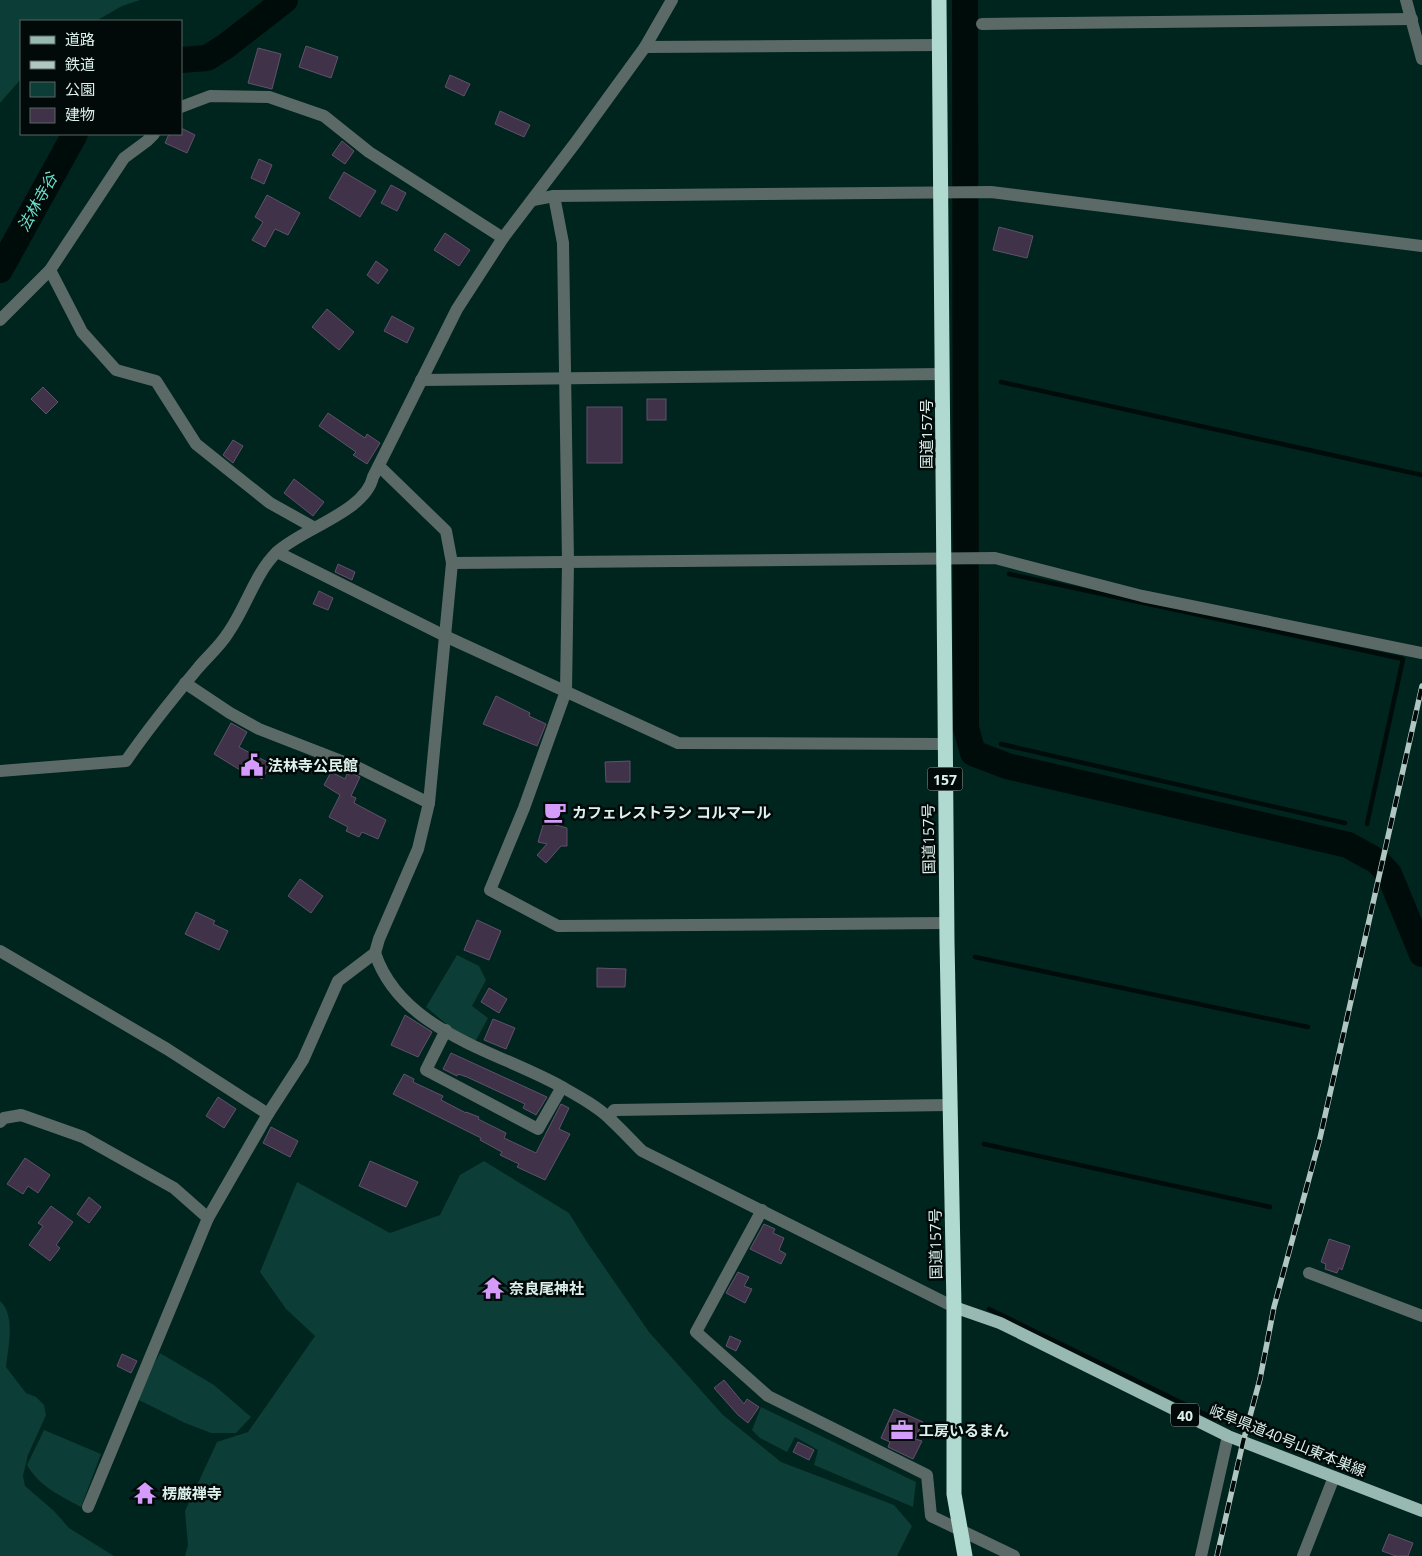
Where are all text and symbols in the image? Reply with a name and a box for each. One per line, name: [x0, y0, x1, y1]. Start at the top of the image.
legend: [20, 20, 182, 135]
text: 道路: [65, 29, 95, 49]
text: 鉄道: [65, 54, 95, 74]
text: 公園: [65, 79, 95, 99]
text: 建物: [65, 104, 95, 124]
water label: 法林寺谷: [12, 167, 63, 235]
street label: 国道157号: [916, 399, 936, 469]
public building icon: 法林寺公民館: [239, 752, 265, 778]
place label: 法林寺公民館: [268, 755, 358, 775]
road number: 157: [928, 768, 962, 791]
cafe icon: カフェレストラン コルマール: [542, 799, 568, 825]
place label: カフェレストラン コルマール: [572, 802, 771, 822]
street label: 国道157号: [917, 803, 939, 875]
street label: 国道157号: [924, 1208, 946, 1280]
temple icon: 奈良尾神社: [480, 1275, 506, 1301]
place label: 奈良尾神社: [509, 1278, 584, 1298]
street label: 岐阜県道40号山東本巣線: [1207, 1399, 1369, 1481]
road number: 40: [1171, 1404, 1199, 1426]
office icon: 工房いるまん: [889, 1417, 915, 1443]
place label: 工房いるまん: [919, 1420, 1009, 1440]
temple icon: 楞厳禅寺: [132, 1480, 158, 1506]
place label: 楞厳禅寺: [162, 1483, 222, 1503]

